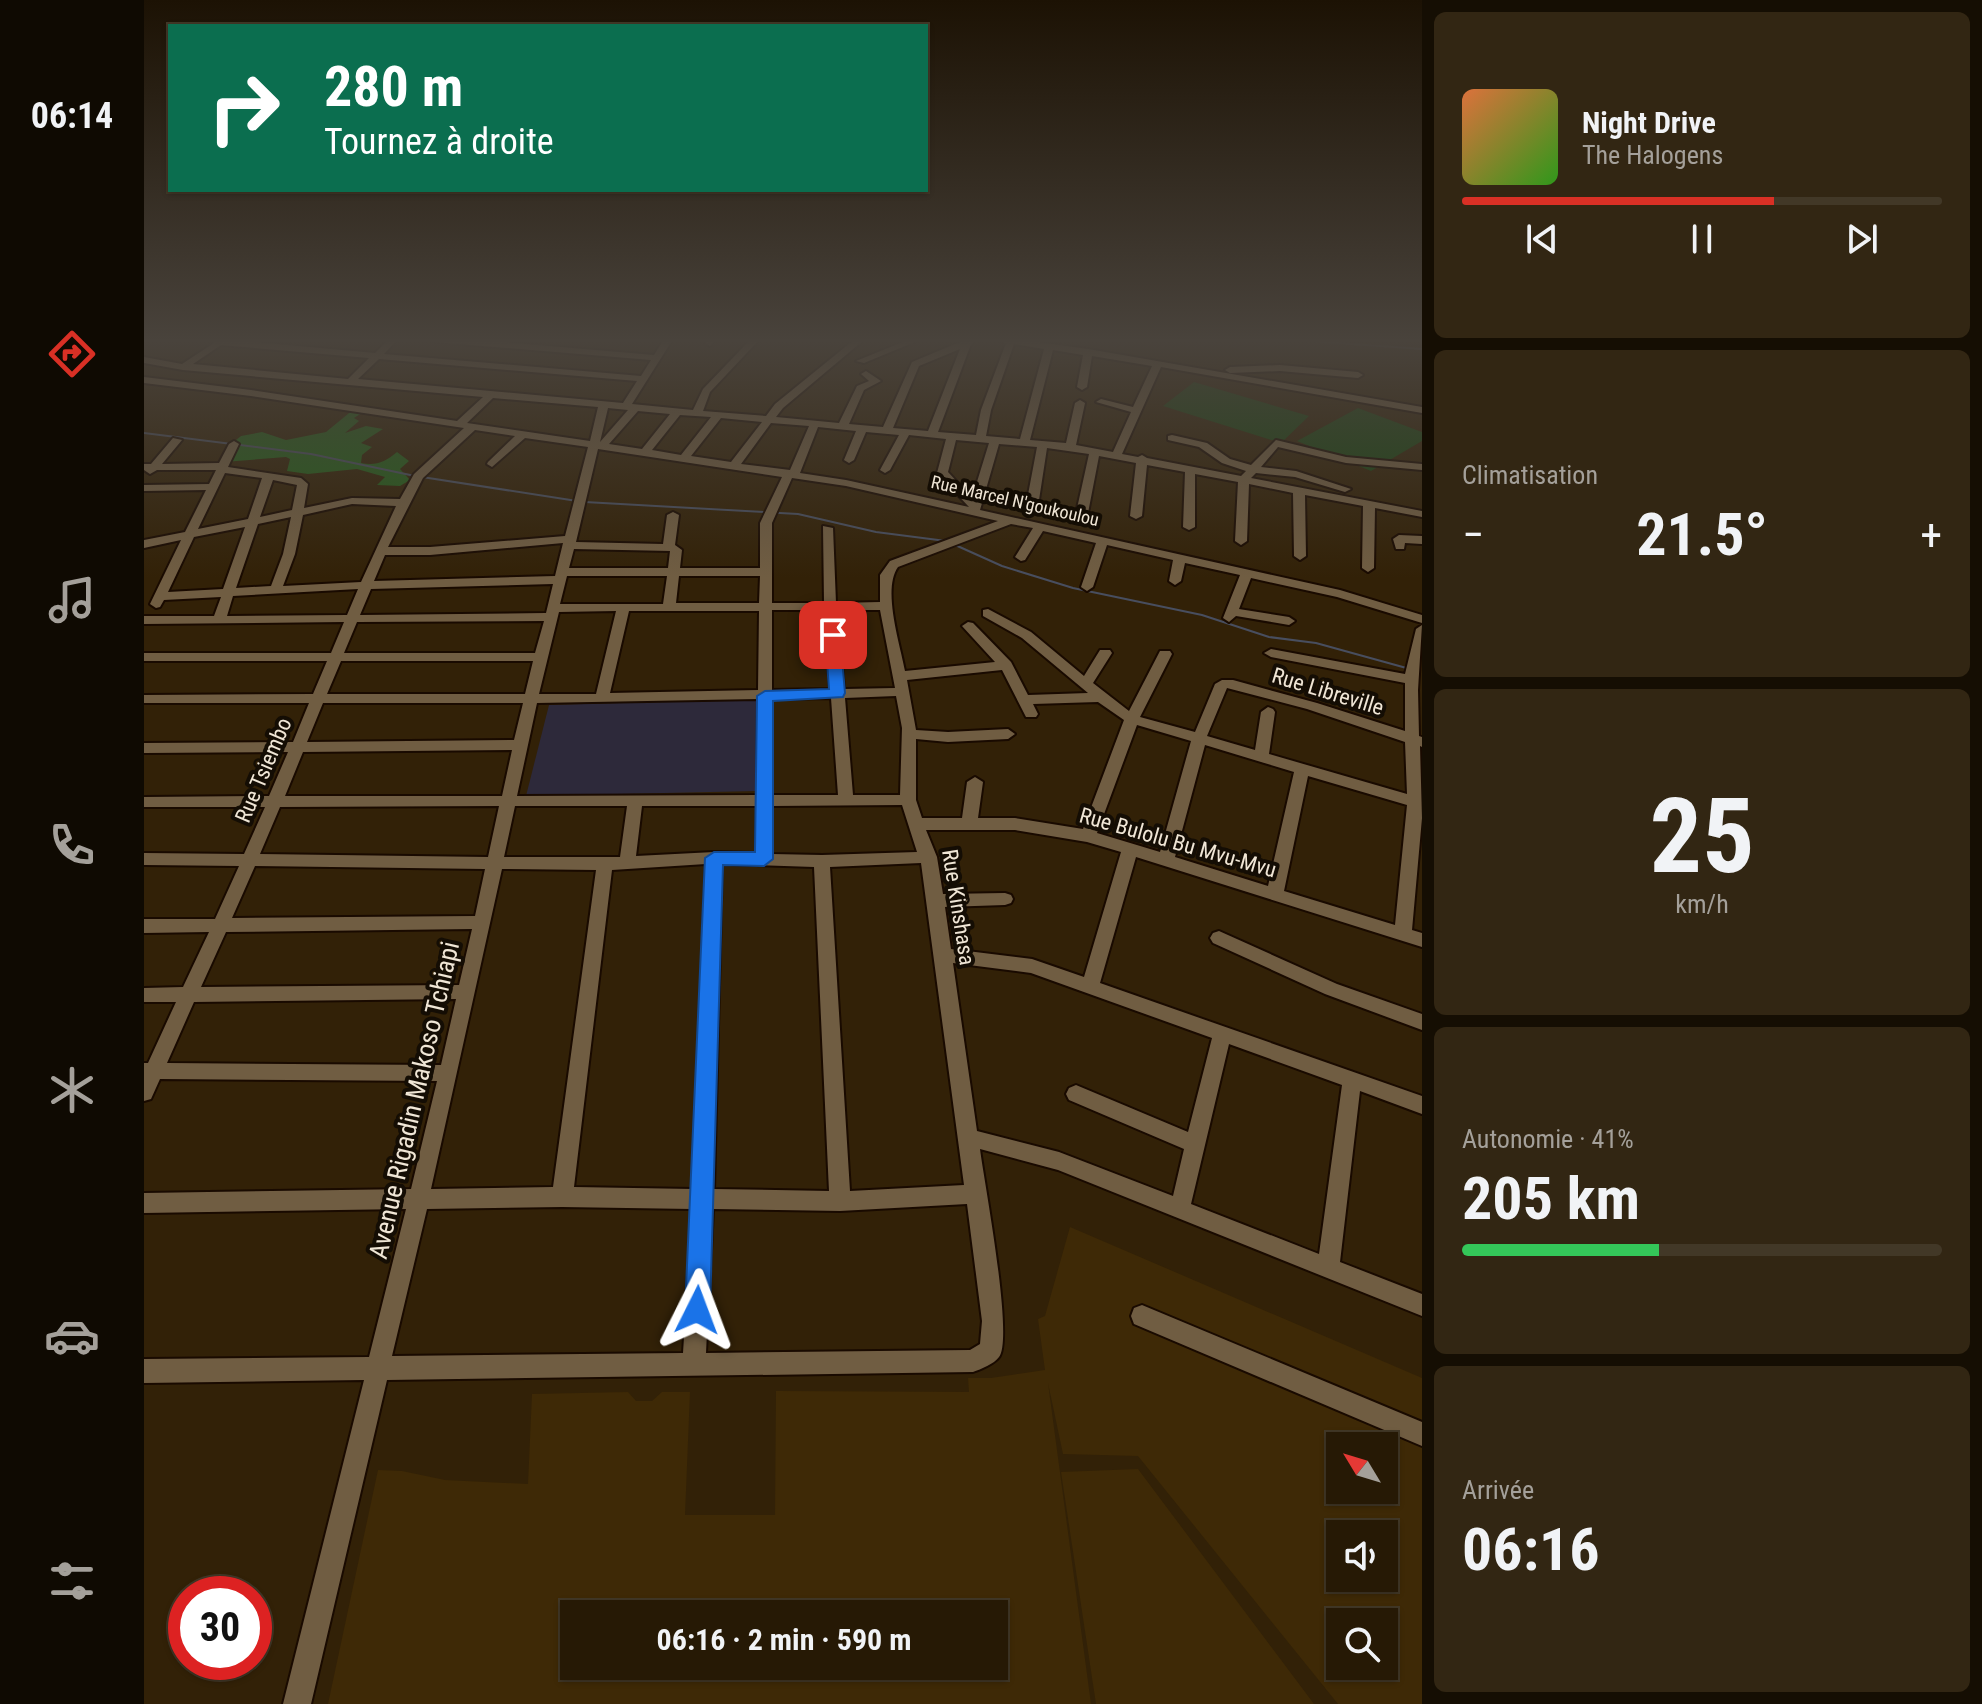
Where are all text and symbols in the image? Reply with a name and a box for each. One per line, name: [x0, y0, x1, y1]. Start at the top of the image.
text: 280 m: [324, 54, 463, 120]
icon: right: [192, 56, 296, 160]
text: 06:14: [31, 95, 113, 137]
text: Night Drive: [1582, 105, 1716, 140]
text: Tournez à droite: [324, 121, 554, 163]
text: The Halogens: [1582, 140, 1723, 170]
icon: previous: [1520, 217, 1564, 261]
icon: pause: [1680, 217, 1724, 261]
icon: next: [1840, 217, 1884, 261]
icon: directions: [44, 326, 100, 382]
text: Climatisation: [1462, 460, 1598, 490]
street label: Rue Marcel N'goukoulou: [929, 471, 1101, 530]
text: 21.5°: [1636, 499, 1768, 570]
text: −: [1462, 509, 1484, 561]
text: +: [1920, 509, 1942, 561]
icon: music: [44, 572, 100, 628]
pin: [799, 601, 867, 669]
icon: arrive: [811, 613, 855, 657]
street label: Rue Libreville: [1269, 663, 1387, 720]
street label: Rue Tsiembo: [230, 714, 297, 826]
text: 25: [1649, 776, 1755, 897]
street label: Rue Bulolu Bu Mvu-Mvu: [1077, 802, 1279, 883]
icon: phone: [44, 817, 100, 873]
street label: Rue Kinshasa: [937, 847, 980, 967]
text: km/h: [1675, 889, 1729, 919]
street label: Avenue Rigadin Makoso Tchiapi: [363, 938, 465, 1262]
icon: climate: [44, 1062, 100, 1118]
text: Autonomie · 41%: [1462, 1124, 1634, 1154]
text: 205 km: [1462, 1163, 1640, 1234]
position arrow: [655, 1268, 739, 1352]
icon: car: [44, 1308, 100, 1364]
north arrow: [1326, 1432, 1398, 1504]
map controls: [1326, 1432, 1398, 1680]
text: Arrivée: [1462, 1475, 1534, 1505]
text: 06:16: [1462, 1514, 1600, 1585]
button: sound: [1326, 1520, 1398, 1592]
icon: filters: [44, 1553, 100, 1609]
speed limit sign: 30: [168, 1576, 272, 1680]
button: search: [1326, 1608, 1398, 1680]
text: 06:16 · 2 min · 590 m: [657, 1622, 911, 1657]

